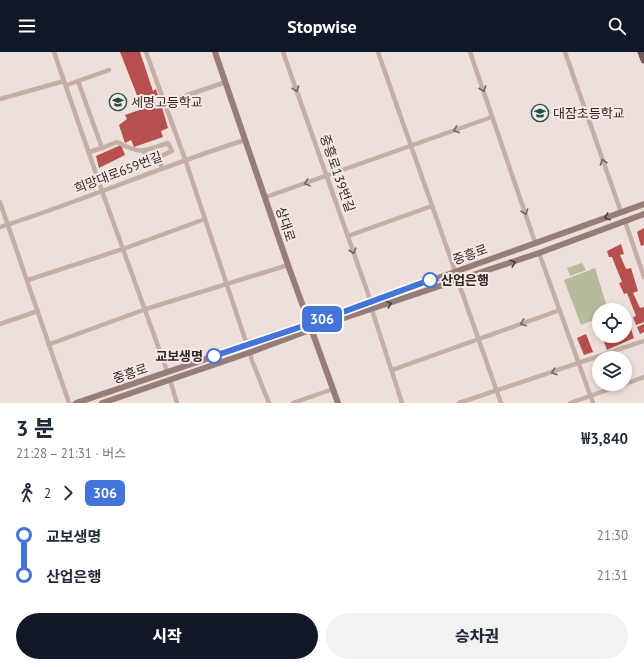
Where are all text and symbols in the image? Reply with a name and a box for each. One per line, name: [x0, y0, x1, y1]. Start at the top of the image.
icon: menu: [16, 15, 38, 37]
text: Stopwise: [287, 15, 357, 38]
icon: search: [606, 15, 628, 37]
one-way arrow: [292, 85, 300, 92]
one-way arrow: [478, 85, 486, 92]
school or university icon: 세명고등학교: [108, 92, 128, 112]
place label: 세명고등학교: [131, 94, 203, 111]
school or university icon: 대잠초등학교: [530, 103, 550, 123]
place label: 대잠초등학교: [553, 105, 625, 122]
one-way arrow: [452, 126, 459, 134]
street label: 중흥로139번길: [316, 132, 359, 214]
street label: 희망대로659번길: [72, 148, 165, 197]
one-way arrow: [600, 159, 608, 166]
one-way arrow: [303, 179, 310, 187]
street label: 상대로: [272, 204, 299, 244]
one-way arrow: [520, 208, 528, 215]
one-way arrow: [604, 212, 611, 221]
street label: 중흥로: [450, 240, 490, 269]
one-way arrow: [348, 248, 357, 255]
one-way arrow: [509, 259, 516, 267]
marker: 산업은행: [422, 272, 438, 288]
place label: 산업은행: [441, 272, 489, 289]
one-way arrow: [386, 301, 393, 309]
map controls: [592, 303, 632, 391]
button: locate: [592, 303, 632, 343]
line badge: 306: [299, 306, 345, 332]
text: 306: [310, 310, 334, 328]
one-way arrow: [520, 319, 527, 327]
place label: 교보생명: [155, 348, 203, 365]
marker: 교보생명: [206, 348, 222, 364]
button: layers: [592, 351, 632, 391]
street label: 중흥로: [110, 360, 150, 387]
one-way arrow: [551, 367, 558, 376]
text: 3 분: [16, 414, 54, 442]
text: ₩3,840: [581, 429, 628, 448]
text: 21:28 – 21:31 · 버스: [16, 445, 126, 462]
icon: walk: [16, 482, 38, 504]
icon: forward: [57, 482, 79, 504]
text: 306: [93, 484, 117, 502]
text: 2: [44, 485, 51, 502]
text: 교보생명: [46, 527, 101, 546]
text: 21:30: [597, 527, 628, 544]
text: 산업은행: [46, 567, 101, 586]
text: 21:31: [597, 567, 628, 584]
button: 시작: [16, 613, 318, 659]
button: 승차권: [326, 613, 628, 659]

